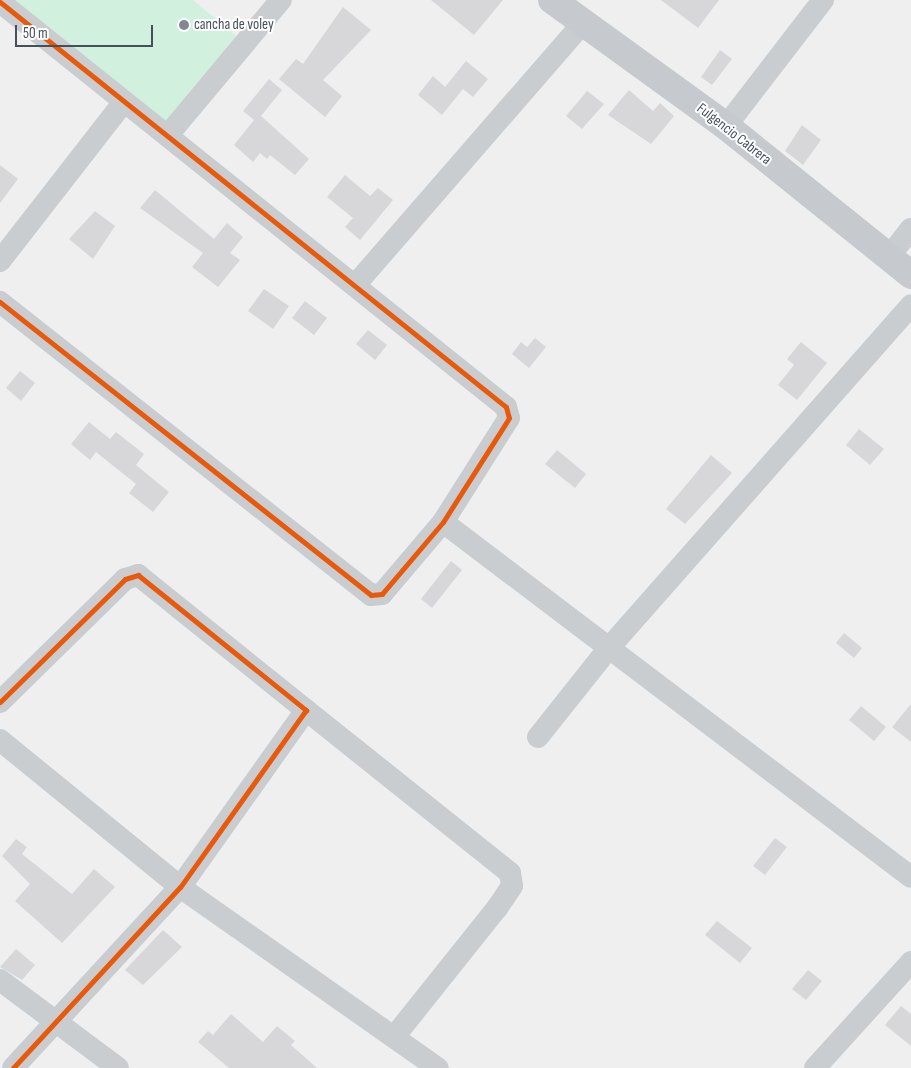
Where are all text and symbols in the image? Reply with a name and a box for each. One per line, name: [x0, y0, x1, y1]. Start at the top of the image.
scale bar: [18, 15, 155, 47]
place label: cancha de voley: [194, 16, 274, 34]
marker: cancha de voley: [178, 19, 190, 31]
text: 50 m: [23, 24, 48, 43]
street label: Fulgencio Cabrera: [693, 99, 775, 169]

